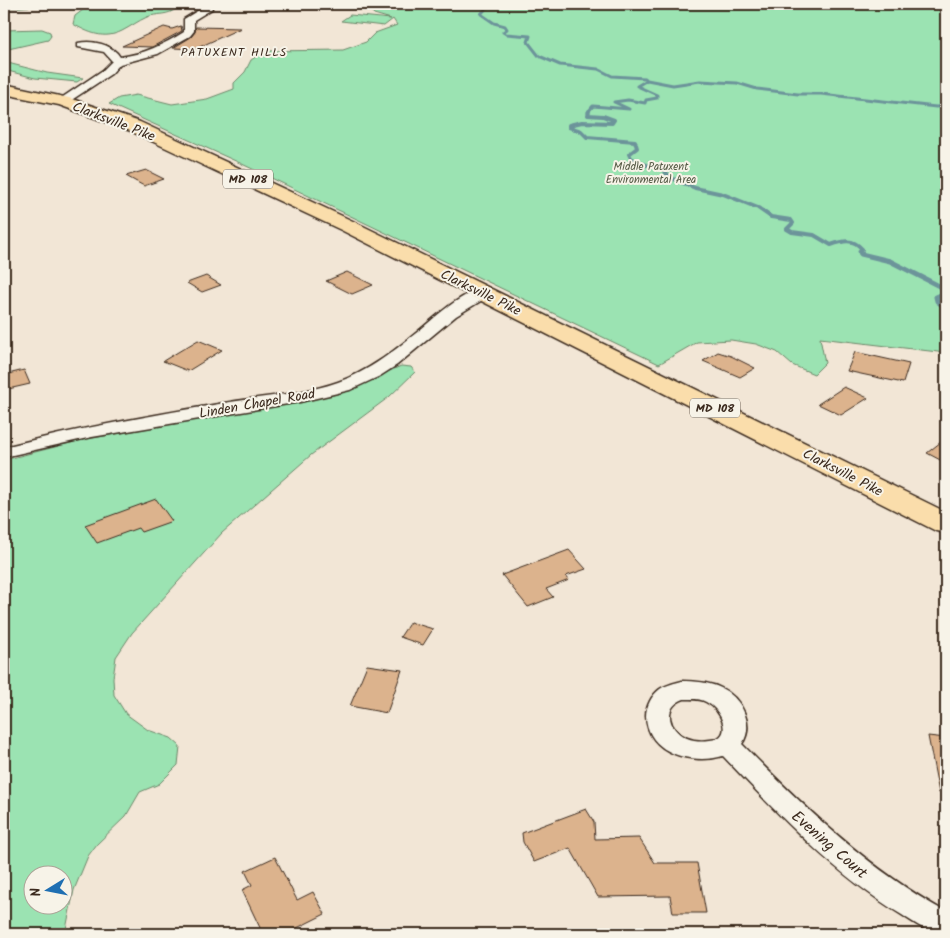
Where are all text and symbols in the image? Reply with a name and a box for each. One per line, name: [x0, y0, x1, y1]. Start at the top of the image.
district label: PATUXENT HILLS: [181, 43, 287, 62]
street label: Clarksville Pike: [69, 96, 159, 148]
park label: Middle Patuxent Environmental Area: [606, 158, 696, 189]
road number: MD 108: [223, 170, 273, 188]
street label: Clarksville Pike: [436, 264, 525, 322]
street label: Linden Chapel Road: [197, 383, 318, 425]
road number: MD 108: [690, 398, 740, 418]
street label: Clarksville Pike: [799, 443, 887, 503]
street label: Evening Court: [785, 805, 873, 886]
north arrow: [22, 866, 72, 916]
text: N: [25, 886, 48, 898]

